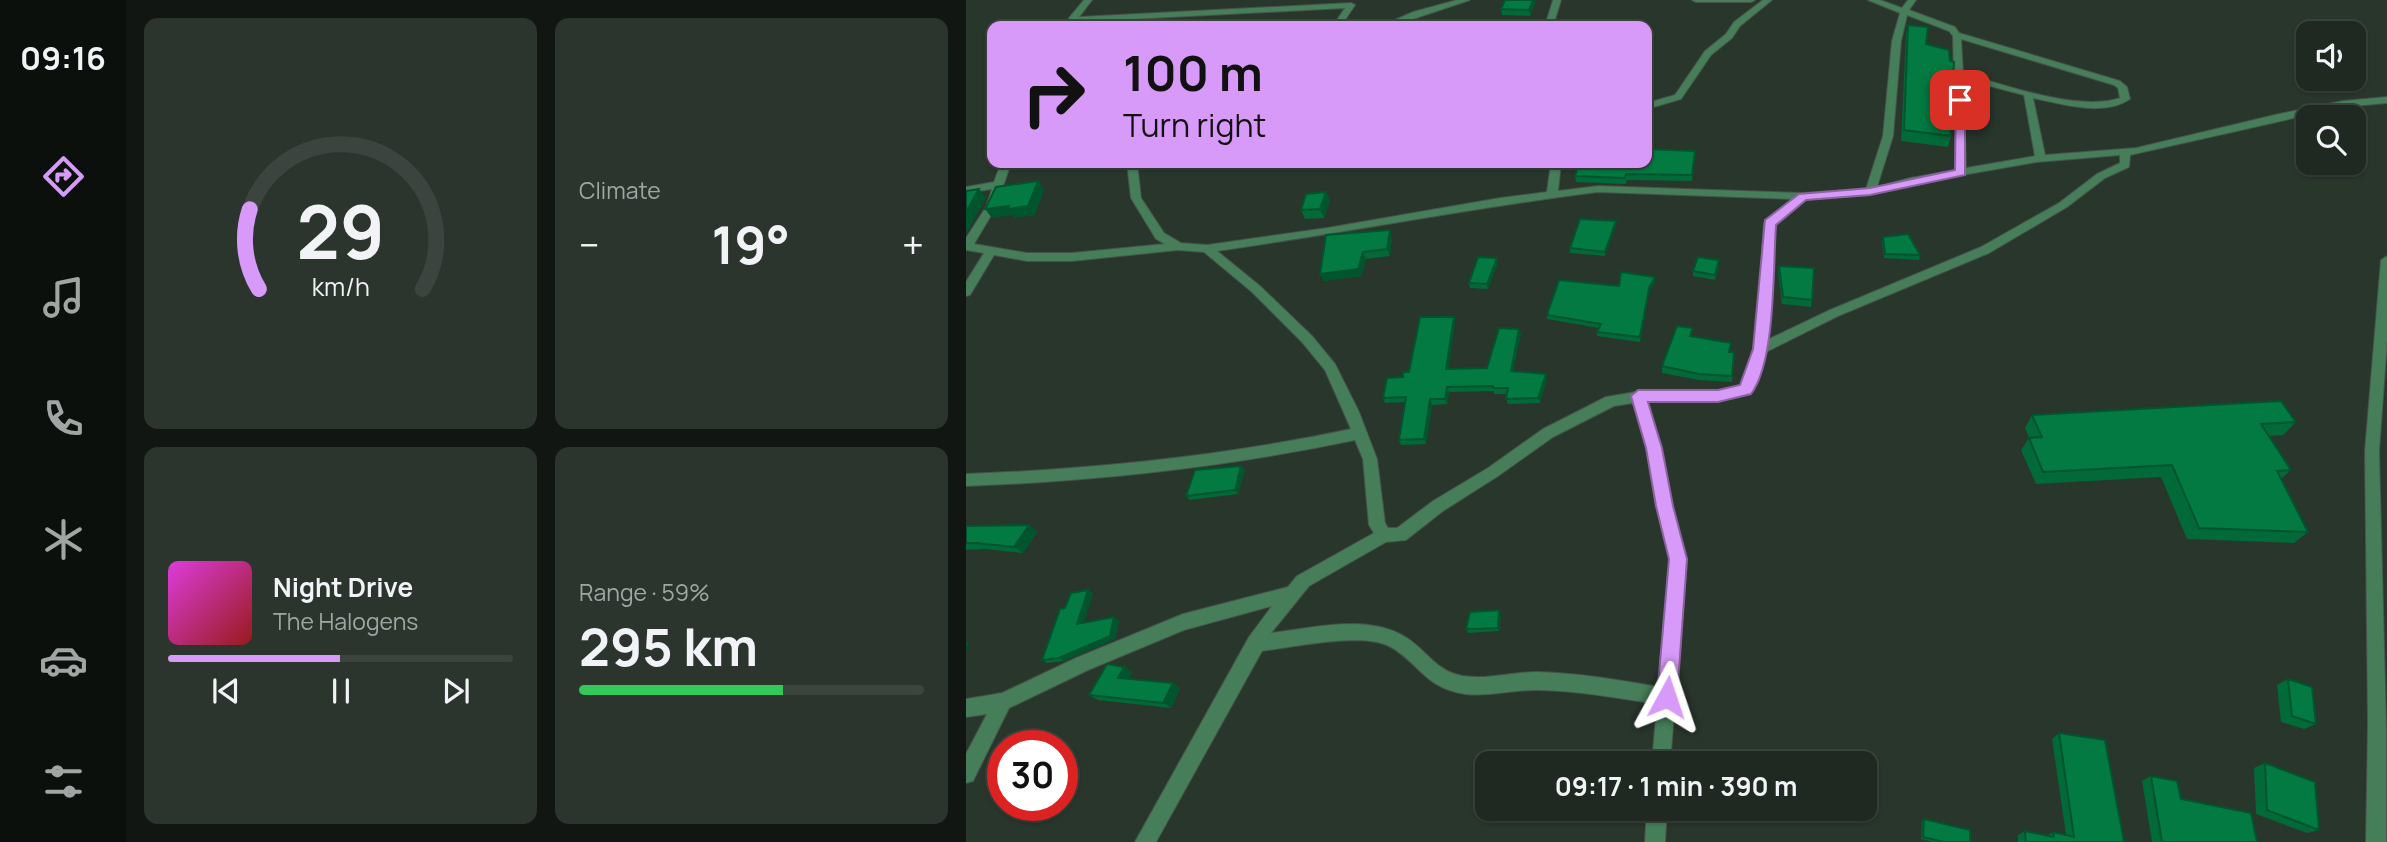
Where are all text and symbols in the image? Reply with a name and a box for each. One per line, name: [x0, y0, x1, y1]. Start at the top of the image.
map controls: [2296, 21, 2366, 175]
button: sound: [2296, 21, 2366, 91]
text: 09:16: [20, 36, 106, 80]
text: 100 m: [1123, 39, 1263, 106]
icon: right: [1008, 49, 1099, 140]
pin: [1930, 70, 1990, 130]
icon: arrive: [1941, 81, 1979, 119]
text: Turn right: [1123, 103, 1266, 147]
button: search: [2296, 105, 2366, 175]
icon: directions: [39, 152, 88, 201]
text: Climate: [579, 174, 661, 206]
text: 29: [296, 182, 385, 282]
text: 19°: [712, 209, 790, 280]
text: −: [579, 218, 600, 270]
text: +: [902, 218, 924, 270]
text: km/h: [311, 269, 370, 304]
icon: music: [39, 273, 88, 322]
icon: phone: [39, 394, 88, 443]
icon: climate: [39, 515, 88, 564]
text: Night Drive: [273, 569, 413, 605]
text: Range · 59%: [579, 576, 710, 608]
text: The Halogens: [273, 605, 418, 637]
text: 295 km: [579, 611, 758, 682]
icon: car: [39, 636, 88, 685]
position arrow: [1630, 660, 1704, 734]
icon: previous: [207, 672, 245, 710]
icon: pause: [322, 672, 360, 710]
icon: next: [437, 672, 475, 710]
speed limit sign: 30: [987, 730, 1078, 821]
icon: filters: [39, 757, 88, 806]
text: 09:17 · 1 min · 390 m: [1555, 768, 1797, 804]

